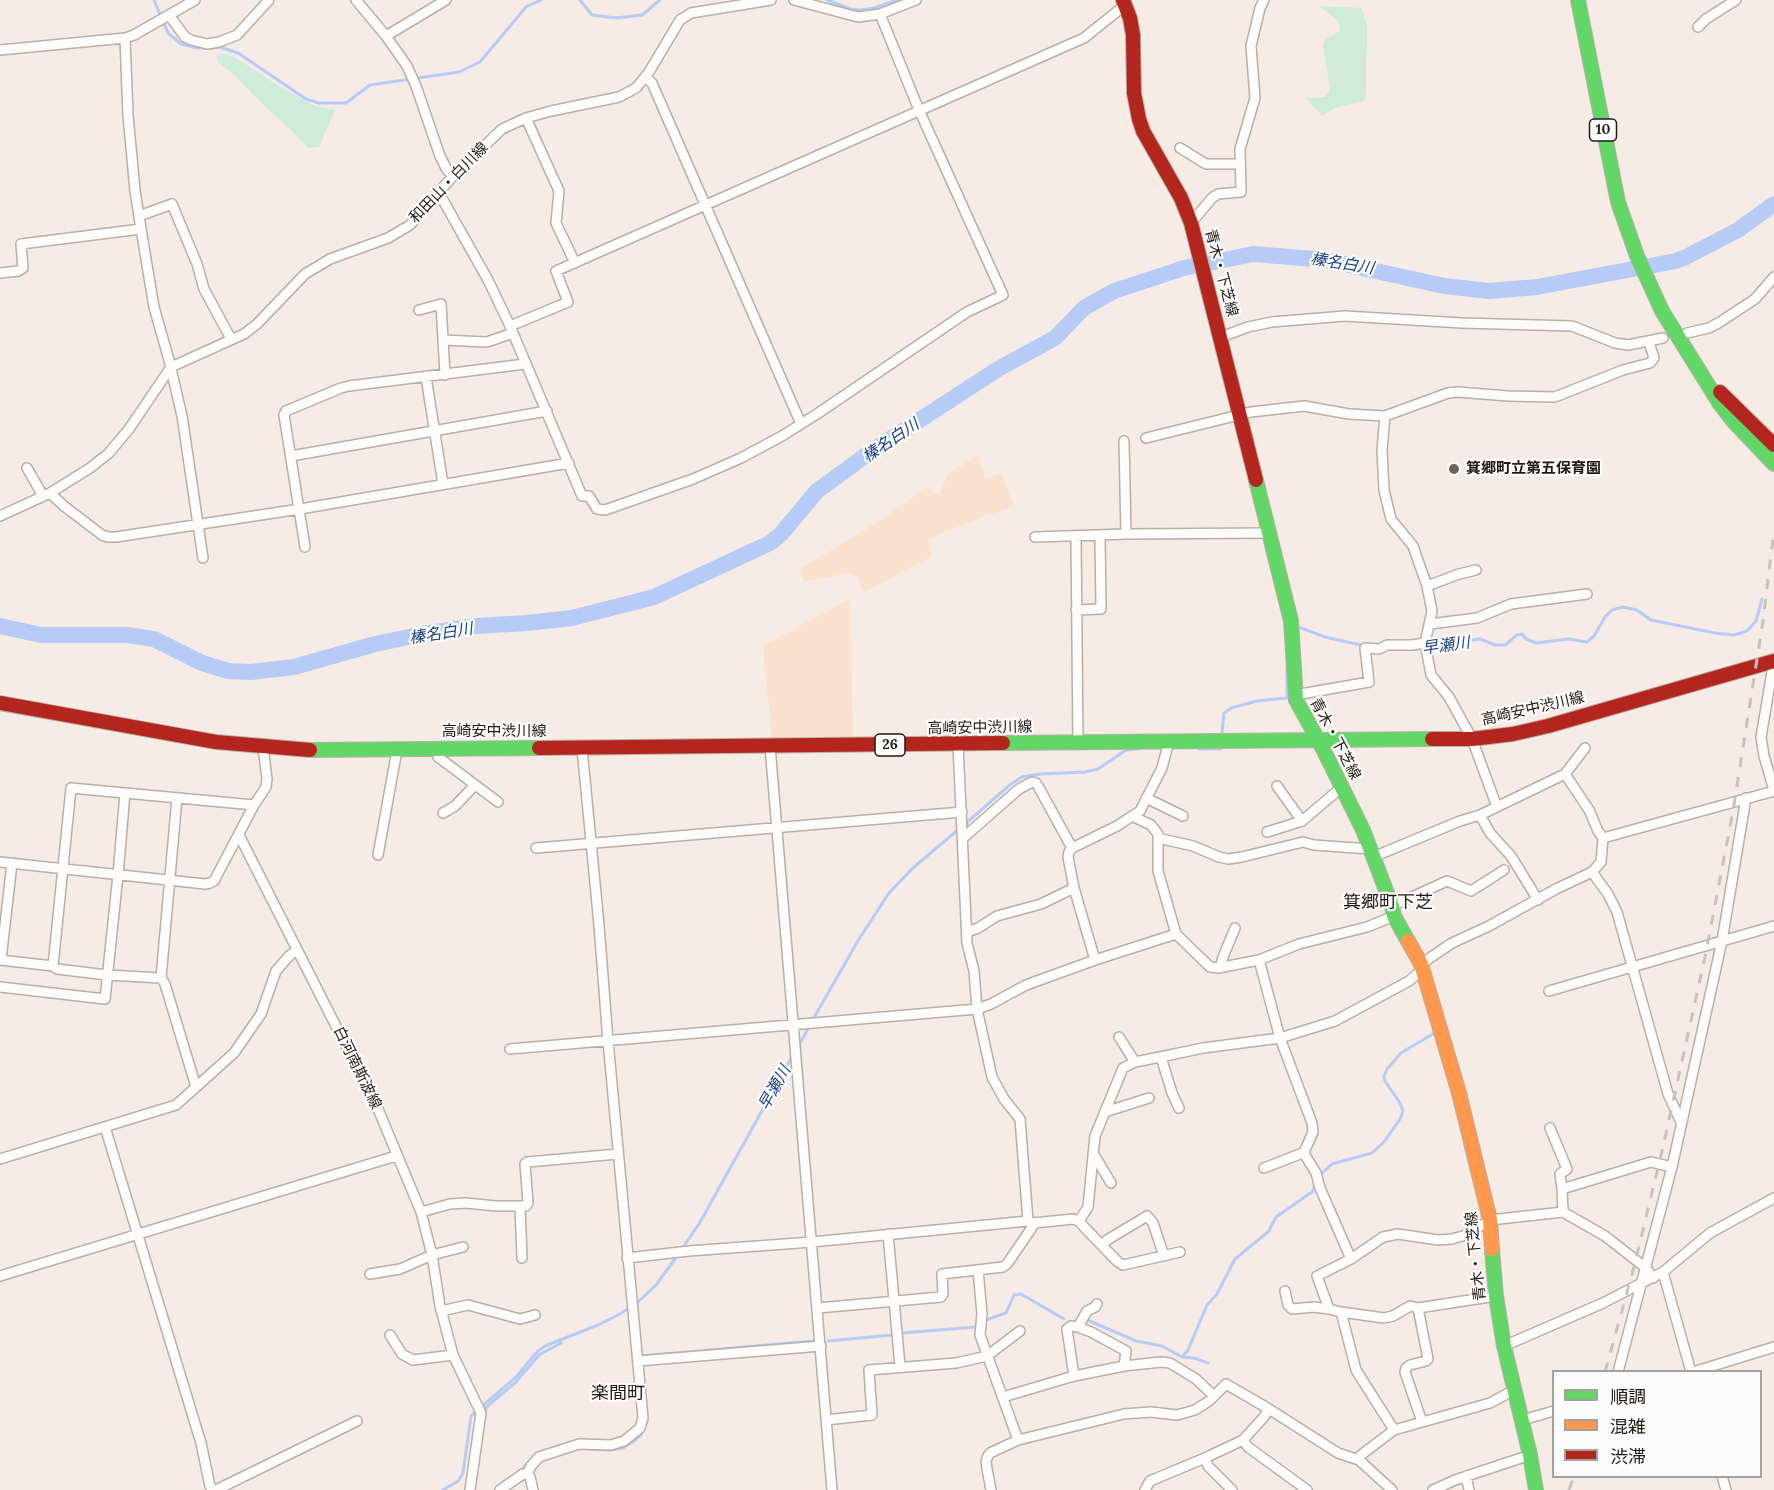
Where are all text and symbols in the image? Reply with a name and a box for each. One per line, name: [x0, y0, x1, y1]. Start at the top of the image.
road number: 10: [1590, 119, 1616, 141]
street label: 和田山・白川線: [406, 139, 492, 227]
street label: 青木・下芝線: [1201, 227, 1241, 319]
water label: 榛名白川: [1309, 250, 1375, 278]
water label: 榛名白川: [859, 415, 923, 467]
place label: 箕郷町立第五保育園: [1466, 460, 1601, 478]
marker: 箕郷町立第五保育園: [1447, 462, 1461, 476]
water label: 榛名白川: [408, 620, 474, 648]
water label: 早瀬川: [1421, 633, 1471, 659]
street label: 高崎安中渋川線: [1480, 688, 1586, 730]
street label: 青木・下芝線: [1306, 695, 1364, 783]
street label: 高崎安中渋川線: [927, 718, 1033, 738]
street label: 高崎安中渋川線: [442, 723, 546, 741]
road number: 26: [875, 734, 905, 756]
district label: 箕郷町下芝: [1343, 892, 1433, 914]
street label: 白河南斯波線: [329, 1024, 385, 1112]
water label: 早瀬川: [755, 1062, 795, 1114]
street label: 青木・下芝線: [1462, 1210, 1490, 1302]
legend: [1552, 1370, 1762, 1478]
district label: 楽間町: [591, 1383, 645, 1405]
text: 順調: [1610, 1385, 1646, 1408]
text: 混雑: [1610, 1415, 1646, 1438]
text: 渋滞: [1610, 1445, 1646, 1468]

